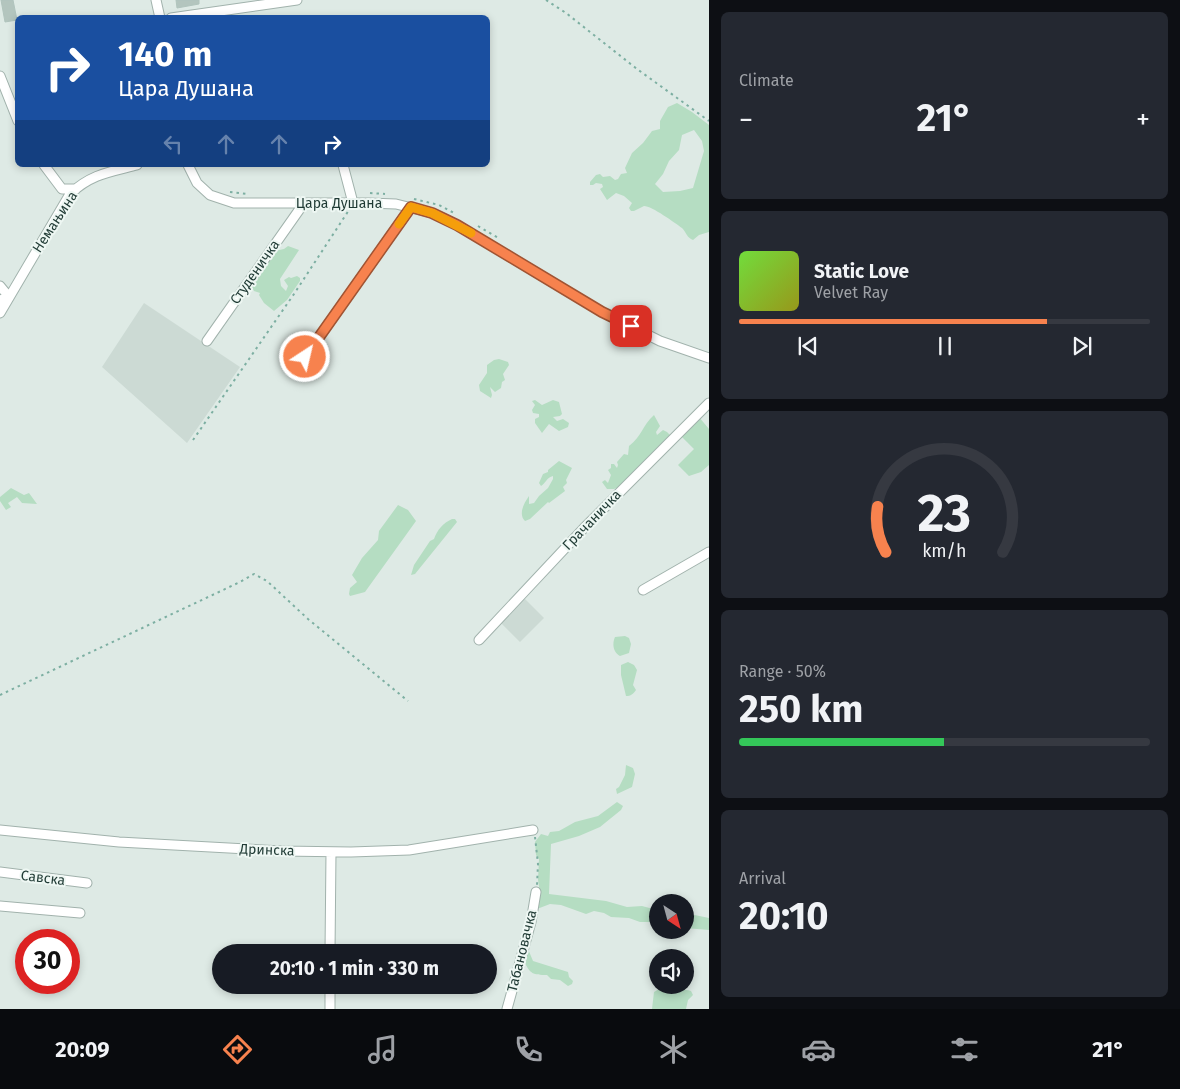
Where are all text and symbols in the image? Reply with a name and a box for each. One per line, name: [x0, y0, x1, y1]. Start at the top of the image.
text: 140 m: [118, 33, 212, 75]
icon: right: [35, 35, 100, 100]
text: Climate: [739, 71, 794, 90]
text: Цара Душана: [118, 75, 254, 102]
text: 21°: [916, 95, 973, 141]
text: −: [739, 103, 753, 136]
text: +: [1136, 103, 1150, 136]
icon: left: [159, 130, 187, 158]
icon: ahead: [212, 130, 240, 158]
icon: ahead: [265, 130, 293, 158]
icon: right: [318, 130, 346, 158]
street label: Немањина: [29, 188, 81, 256]
street label: Цара Душана: [296, 195, 382, 212]
street label: Студеничка: [227, 237, 283, 307]
text: Static Love: [814, 260, 909, 283]
text: Velvet Ray: [814, 283, 888, 302]
pin: [610, 305, 652, 347]
icon: arrive: [617, 312, 645, 340]
position arrow: [278, 330, 330, 382]
icon: previous: [794, 332, 822, 360]
icon: pause: [931, 332, 959, 360]
icon: next: [1068, 332, 1096, 360]
text: 23: [918, 482, 971, 545]
street label: Грачаничка: [559, 486, 625, 554]
text: km/h: [922, 540, 967, 562]
text: Range · 50%: [739, 662, 826, 681]
text: 250 km: [739, 686, 863, 732]
street label: Дринска: [238, 841, 295, 859]
street label: Савска: [20, 867, 66, 889]
text: Arrival: [739, 869, 786, 888]
text: 20:10: [739, 893, 829, 939]
north arrow: [649, 894, 694, 939]
map controls: [649, 894, 694, 994]
street label: Табановачка: [504, 908, 540, 994]
speed limit sign: 30: [15, 929, 80, 994]
button: sound: [649, 949, 694, 994]
text: 20:10 · 1 min · 330 m: [270, 957, 439, 980]
icon: directions: [220, 1032, 255, 1067]
icon: music: [365, 1032, 400, 1067]
icon: phone: [511, 1032, 546, 1067]
icon: climate: [656, 1032, 691, 1067]
icon: car: [801, 1032, 836, 1067]
icon: filters: [947, 1032, 982, 1067]
text: 20:09: [55, 1036, 110, 1063]
text: 21°: [1092, 1036, 1125, 1063]

